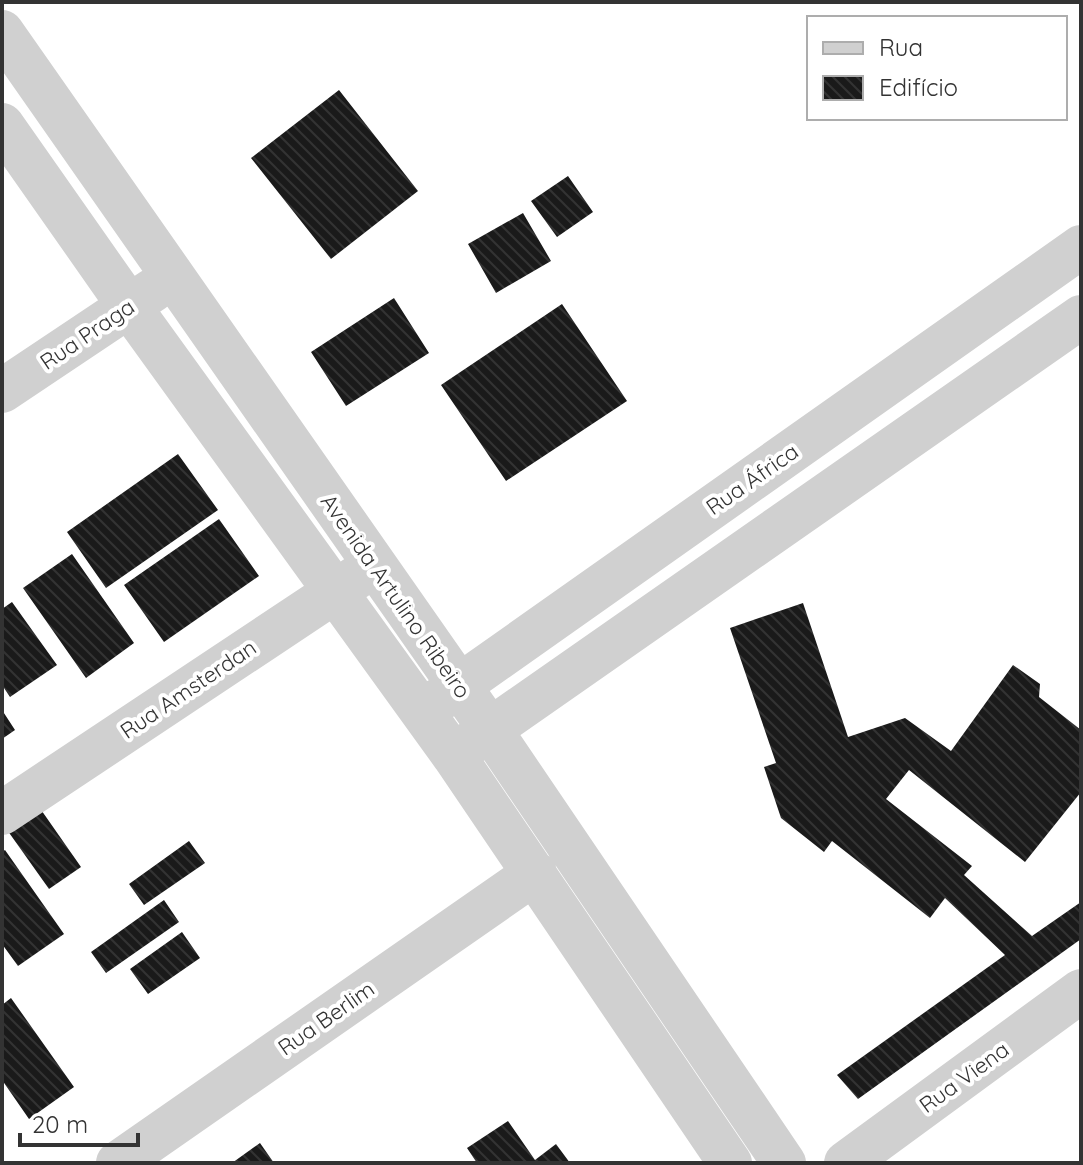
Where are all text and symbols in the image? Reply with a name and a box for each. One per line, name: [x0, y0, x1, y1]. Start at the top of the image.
legend: [807, 16, 1067, 120]
text: Rua: [879, 32, 923, 62]
text: Edifício: [879, 72, 958, 102]
street label: Rua Praga: [34, 292, 140, 376]
street label: Rua África: [700, 437, 804, 521]
street label: Avenida Artulino Ribeiro: [315, 488, 477, 704]
street label: Rua Amsterdan: [115, 633, 261, 745]
street label: Rua Berlim: [272, 975, 380, 1061]
street label: Rua Viena: [914, 1035, 1014, 1119]
scale bar: [20, 1097, 138, 1147]
text: 20 m: [32, 1109, 88, 1139]

